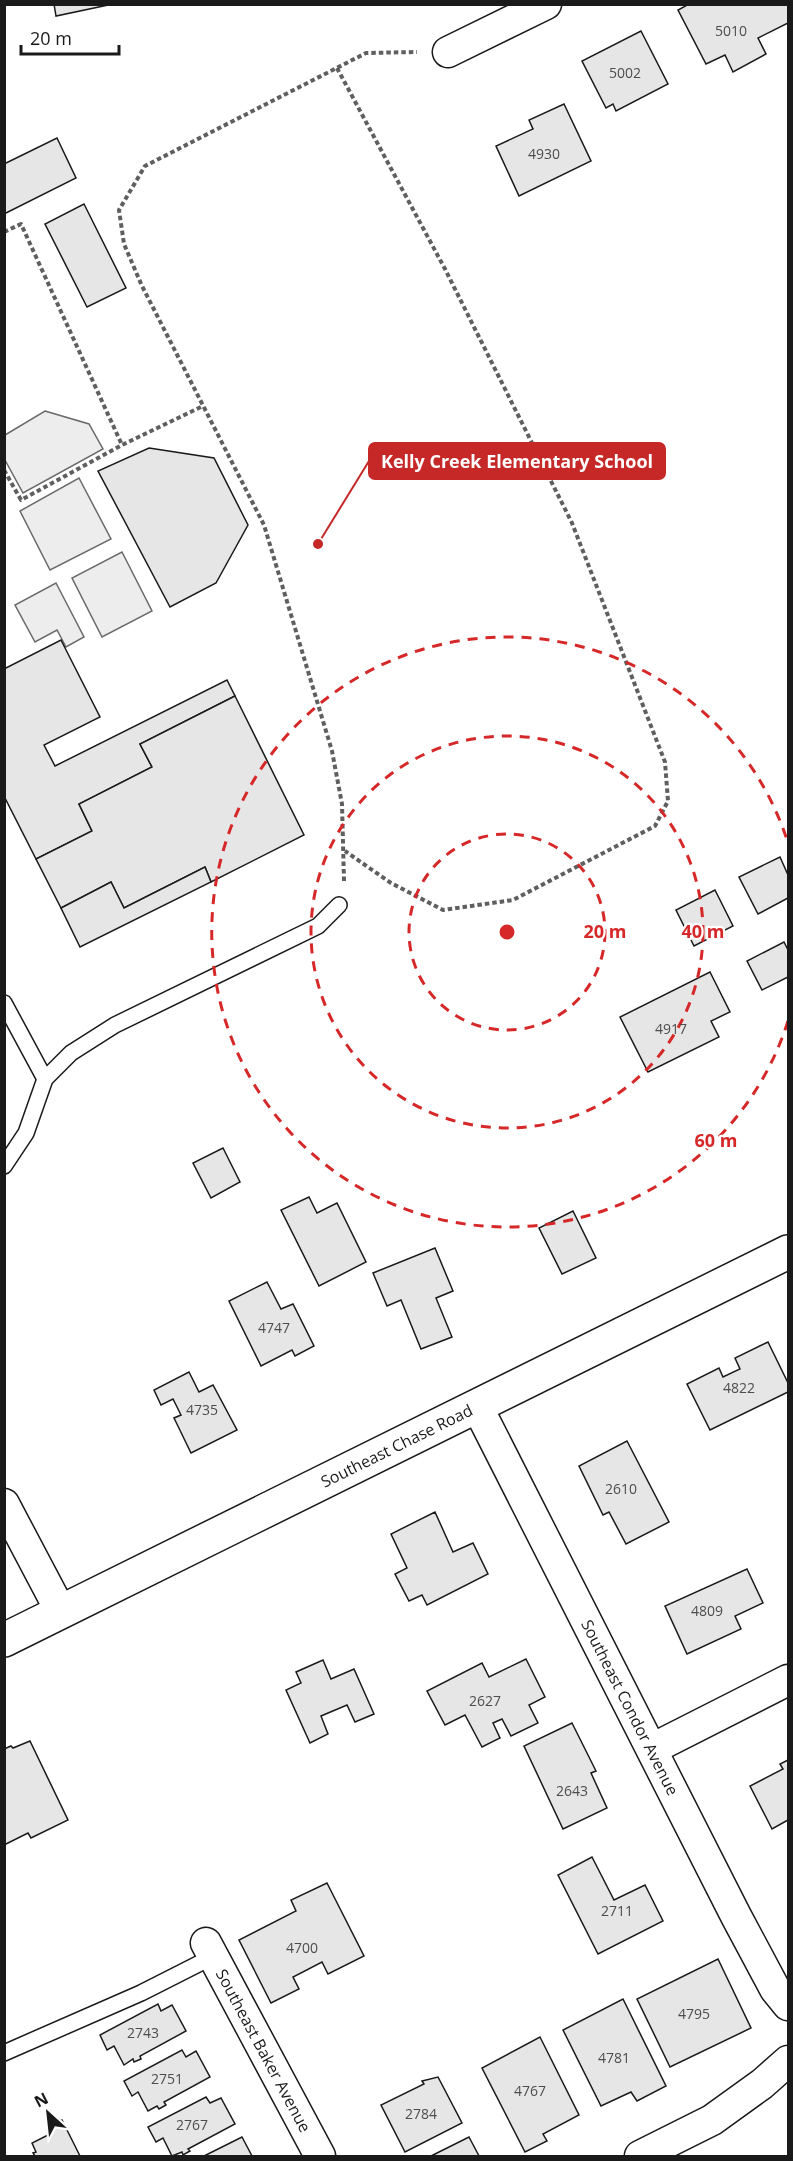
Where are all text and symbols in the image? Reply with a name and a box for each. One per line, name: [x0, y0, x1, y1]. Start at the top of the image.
scale bar: [21, 18, 118, 56]
house number: 5010: [715, 21, 747, 40]
text: 20 m: [30, 26, 72, 50]
house number: 5002: [609, 63, 641, 82]
house number: 4930: [528, 144, 560, 163]
callout: Kelly Creek Elementary School: [369, 443, 665, 479]
text: Kelly Creek Elementary School: [381, 449, 653, 473]
text: 20 m: [584, 919, 626, 943]
text: 40 m: [682, 919, 724, 943]
centre of rings: [497, 922, 517, 942]
house number: 4917: [655, 1019, 687, 1038]
text: 60 m: [695, 1128, 737, 1152]
house number: 4747: [258, 1318, 290, 1337]
house number: 4822: [723, 1378, 755, 1397]
street label: Southeast Chase Road: [317, 1399, 476, 1493]
house number: 4735: [186, 1400, 218, 1419]
house number: 2610: [605, 1479, 637, 1498]
house number: 4809: [691, 1601, 723, 1620]
street label: Southeast Condor Avenue: [576, 1616, 684, 1799]
house number: 2627: [469, 1691, 501, 1710]
house number: 2643: [556, 1781, 588, 1800]
house number: 2711: [601, 1901, 633, 1920]
house number: 4700: [286, 1938, 318, 1957]
street label: Southeast Baker Avenue: [211, 1965, 316, 2136]
house number: 4795: [678, 2004, 710, 2023]
house number: 2743: [127, 2023, 159, 2042]
house number: 4781: [598, 2048, 630, 2067]
house number: 2751: [151, 2069, 183, 2088]
house number: 4767: [514, 2081, 546, 2100]
north arrow: [18, 2083, 78, 2143]
text: N: [30, 2087, 52, 2112]
house number: 2784: [405, 2104, 437, 2123]
house number: 2767: [176, 2115, 208, 2134]

